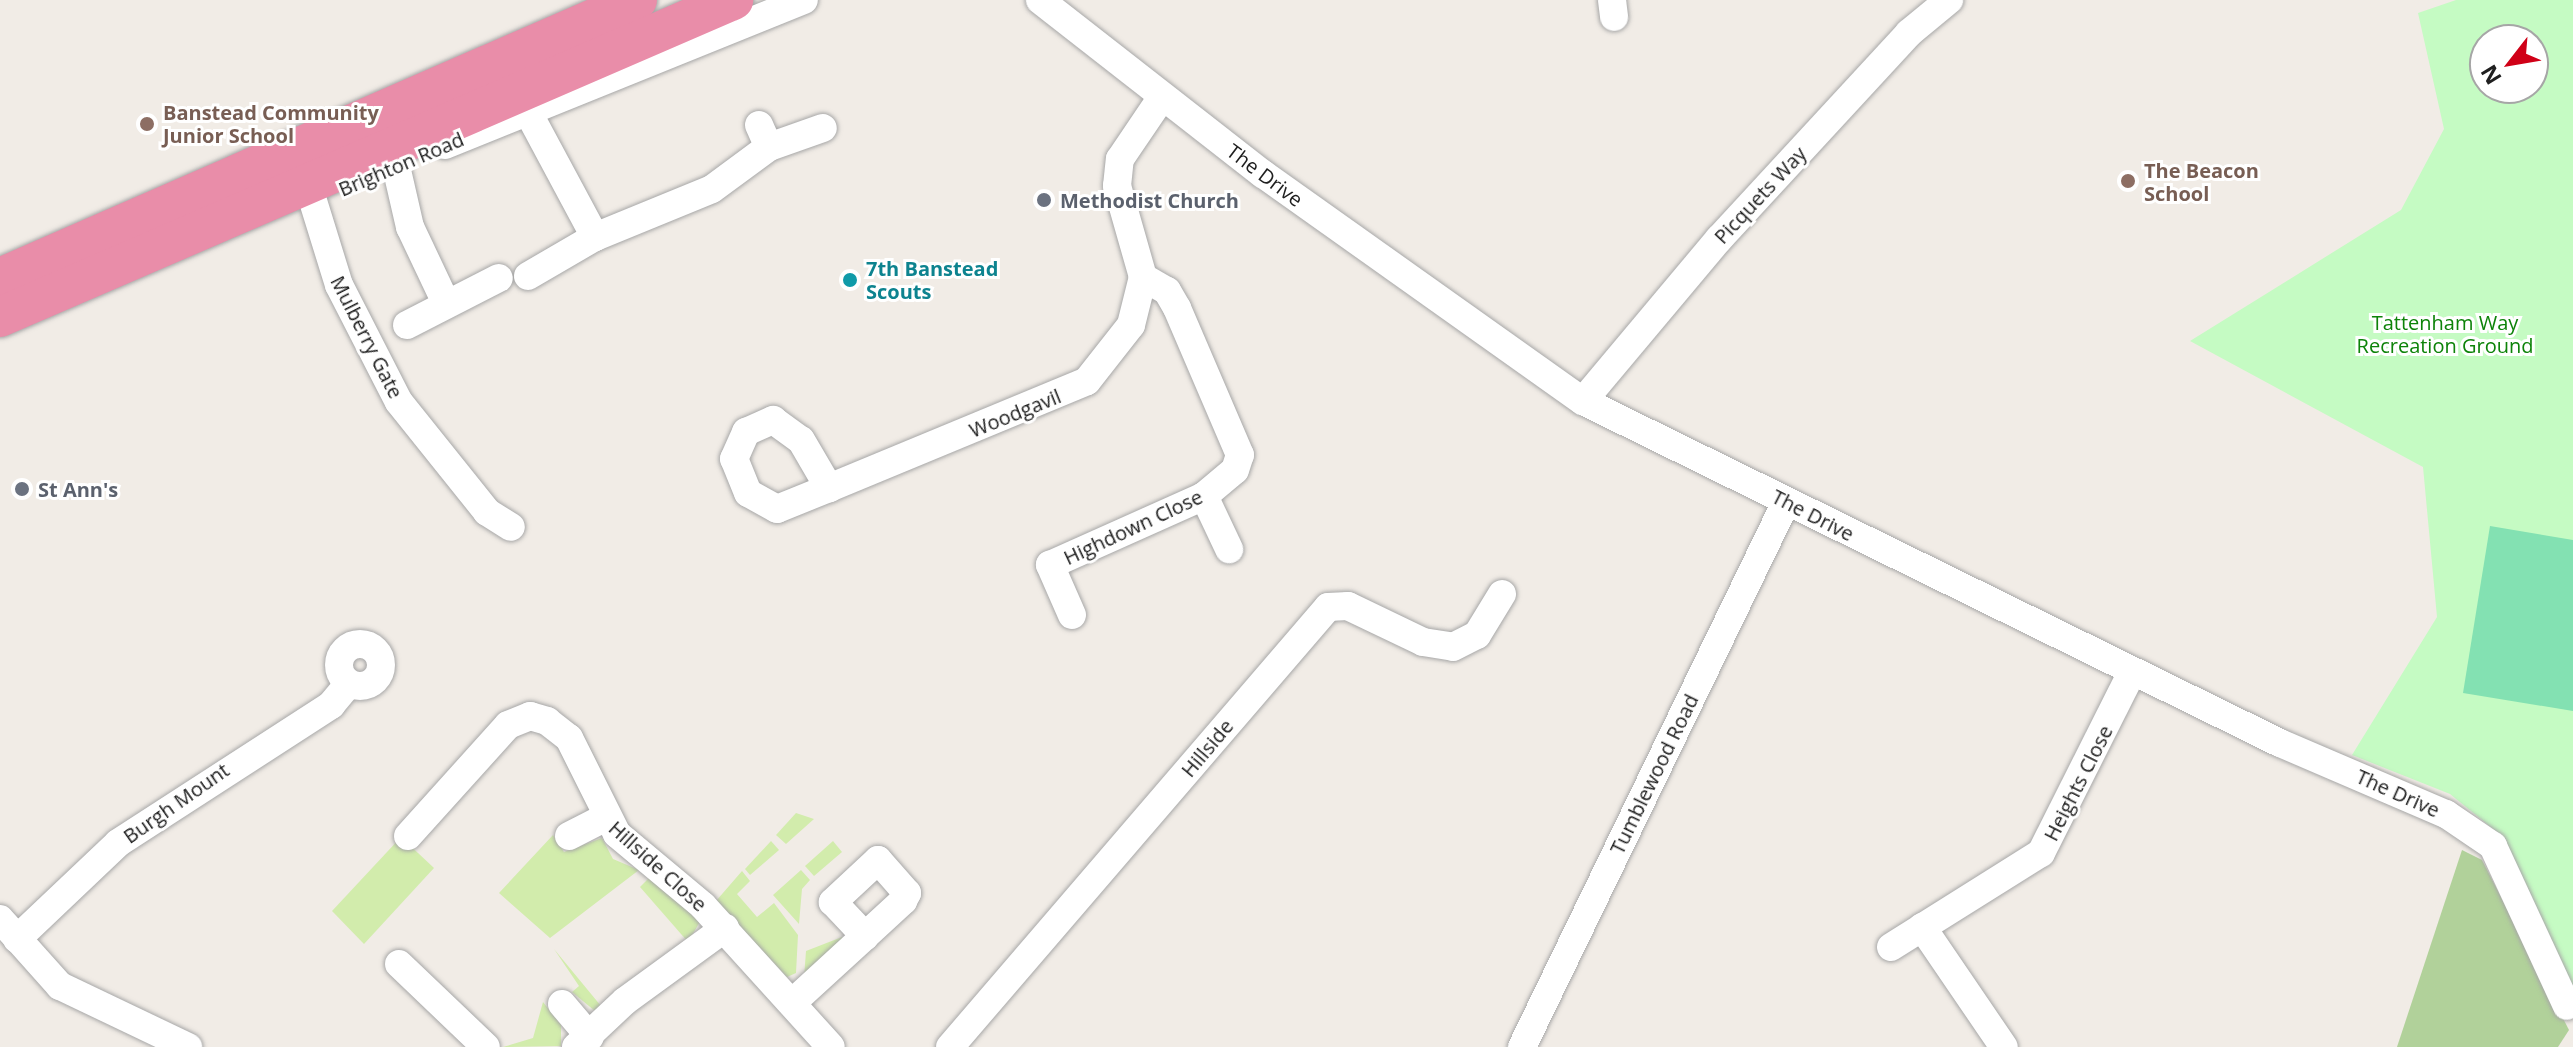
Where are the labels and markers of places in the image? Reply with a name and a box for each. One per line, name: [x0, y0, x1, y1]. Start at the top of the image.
place label: Banstead Community Junior School: [163, 100, 379, 147]
marker: Banstead Community Junior School: [138, 115, 156, 133]
place label: The Beacon School: [2144, 158, 2259, 205]
marker: The Beacon School: [2119, 172, 2137, 190]
place label: Methodist Church: [1060, 188, 1239, 212]
marker: Methodist Church: [1035, 191, 1053, 209]
place label: 7th Banstead Scouts: [866, 256, 998, 303]
marker: 7th Banstead Scouts: [841, 271, 859, 289]
place label: St Ann's: [38, 477, 118, 501]
marker: St Ann's: [13, 480, 31, 498]

